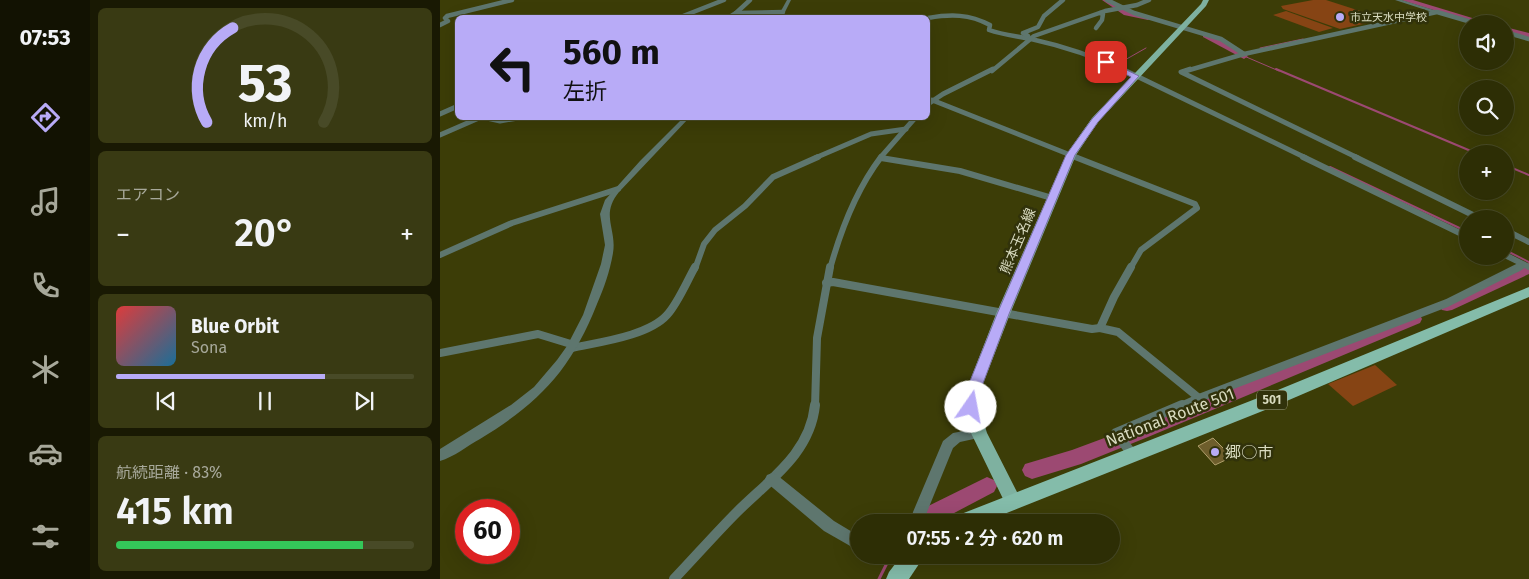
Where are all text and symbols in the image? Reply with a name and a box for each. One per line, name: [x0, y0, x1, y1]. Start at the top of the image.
marker: 市立天水中学校: [1334, 11, 1346, 23]
place label: 市立天水中学校: [1350, 11, 1427, 24]
map controls: [1459, 15, 1514, 265]
button: sound: [1459, 15, 1514, 70]
text: 07:53: [19, 24, 71, 51]
text: 560 m: [563, 31, 660, 73]
icon: left: [480, 35, 545, 100]
pin: [1085, 41, 1127, 83]
icon: arrive: [1092, 48, 1120, 76]
text: 53: [238, 52, 292, 115]
text: 左折: [563, 78, 607, 105]
button: search: [1459, 80, 1514, 135]
icon: directions: [28, 100, 63, 135]
text: km/h: [243, 110, 287, 132]
button: +: [1459, 145, 1514, 200]
icon: music: [28, 184, 63, 219]
text: エアコン: [116, 185, 180, 204]
street label: 熊本玉名線: [997, 205, 1039, 277]
text: 20°: [234, 210, 296, 256]
button: −: [1459, 210, 1514, 265]
text: −: [116, 218, 130, 251]
text: +: [400, 218, 414, 251]
icon: phone: [28, 268, 63, 303]
text: Blue Orbit: [191, 315, 279, 338]
text: Sona: [191, 338, 227, 357]
icon: climate: [28, 352, 63, 387]
position arrow: [944, 380, 996, 432]
street label: National Route 501: [1103, 384, 1237, 450]
icon: previous: [152, 387, 180, 415]
icon: pause: [251, 387, 279, 415]
icon: next: [350, 387, 378, 415]
road number: 501: [1257, 390, 1287, 410]
icon: car: [28, 436, 63, 471]
place label: 郷○市: [1225, 443, 1273, 462]
marker: 郷○市: [1209, 446, 1221, 458]
text: 航続距離 · 83%: [116, 463, 222, 482]
text: 415 km: [116, 488, 234, 534]
speed limit sign: 60: [455, 499, 520, 564]
icon: filters: [28, 519, 63, 554]
text: 07:55 · 2 分 · 620 m: [907, 527, 1063, 550]

